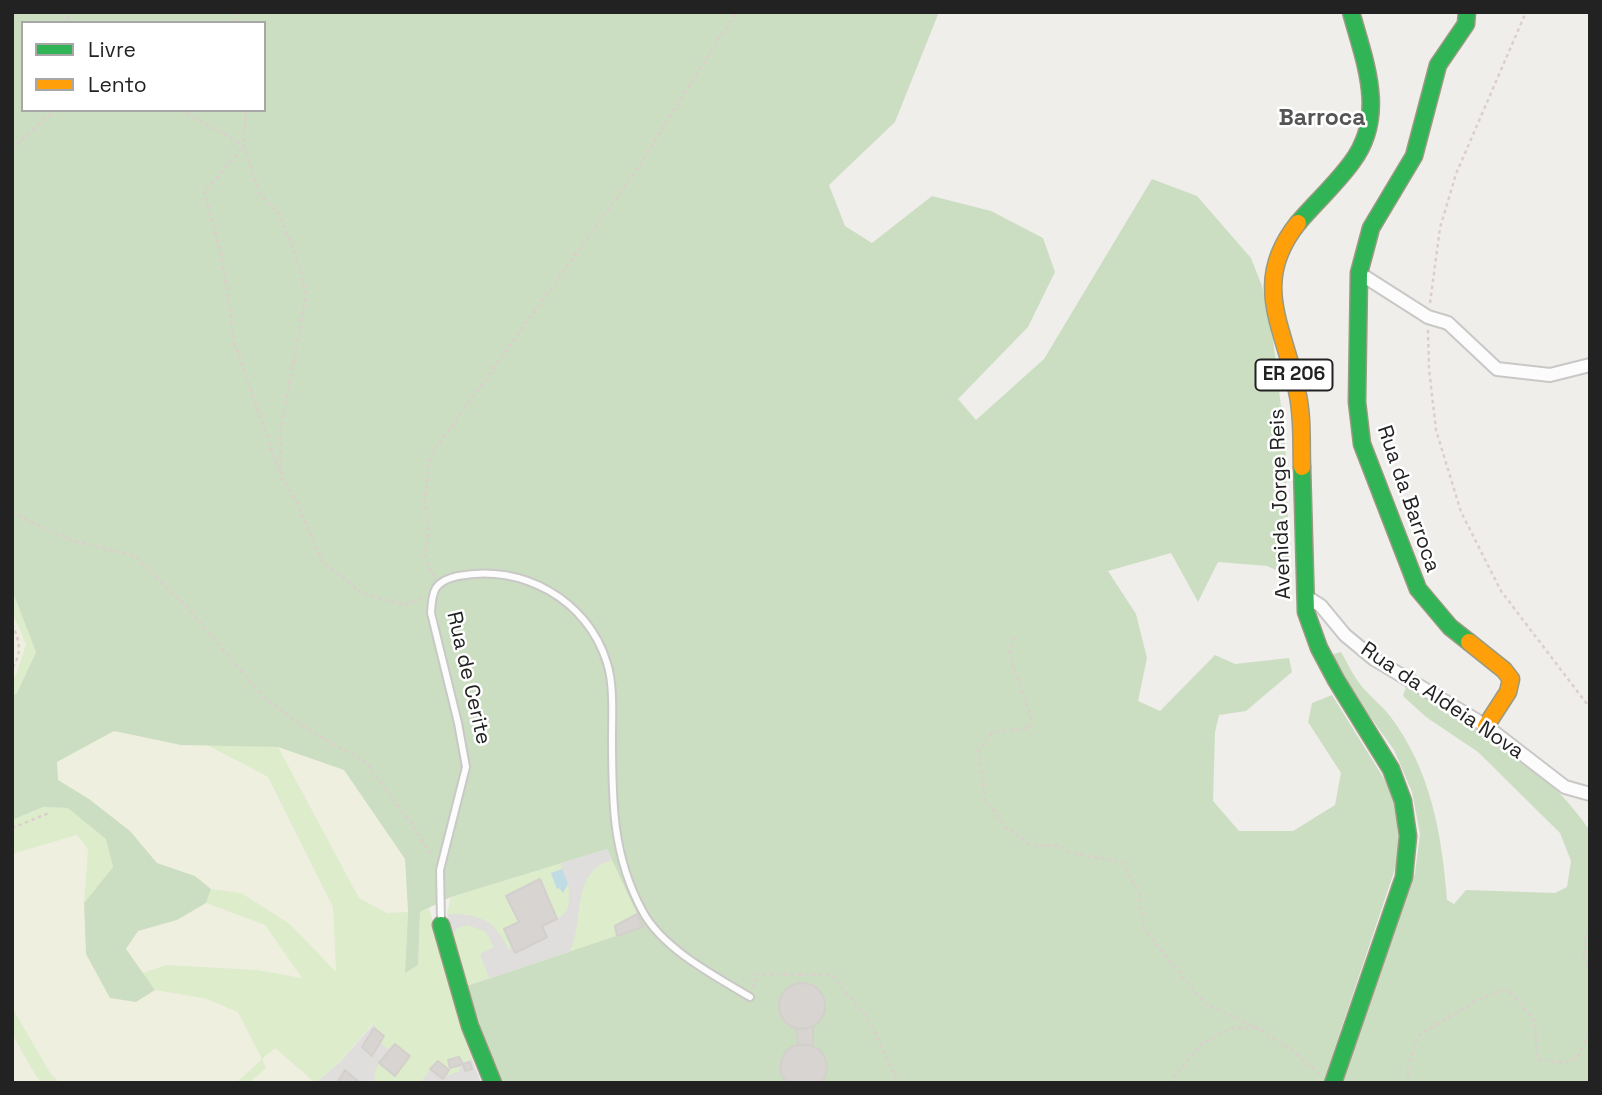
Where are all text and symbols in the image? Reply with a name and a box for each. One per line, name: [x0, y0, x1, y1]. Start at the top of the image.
legend: [21, 21, 266, 112]
text: Livre: [88, 36, 136, 63]
text: Lento: [88, 71, 147, 98]
district label: Barroca: [1278, 105, 1366, 133]
road number: ER 206: [1256, 360, 1332, 390]
street label: Avenida Jorge Reis: [1265, 408, 1297, 600]
street label: Rua da Barroca: [1371, 422, 1445, 576]
street label: Rua de Cerite: [440, 609, 496, 747]
street label: Rua da Aldeia Nova: [1356, 637, 1528, 765]

